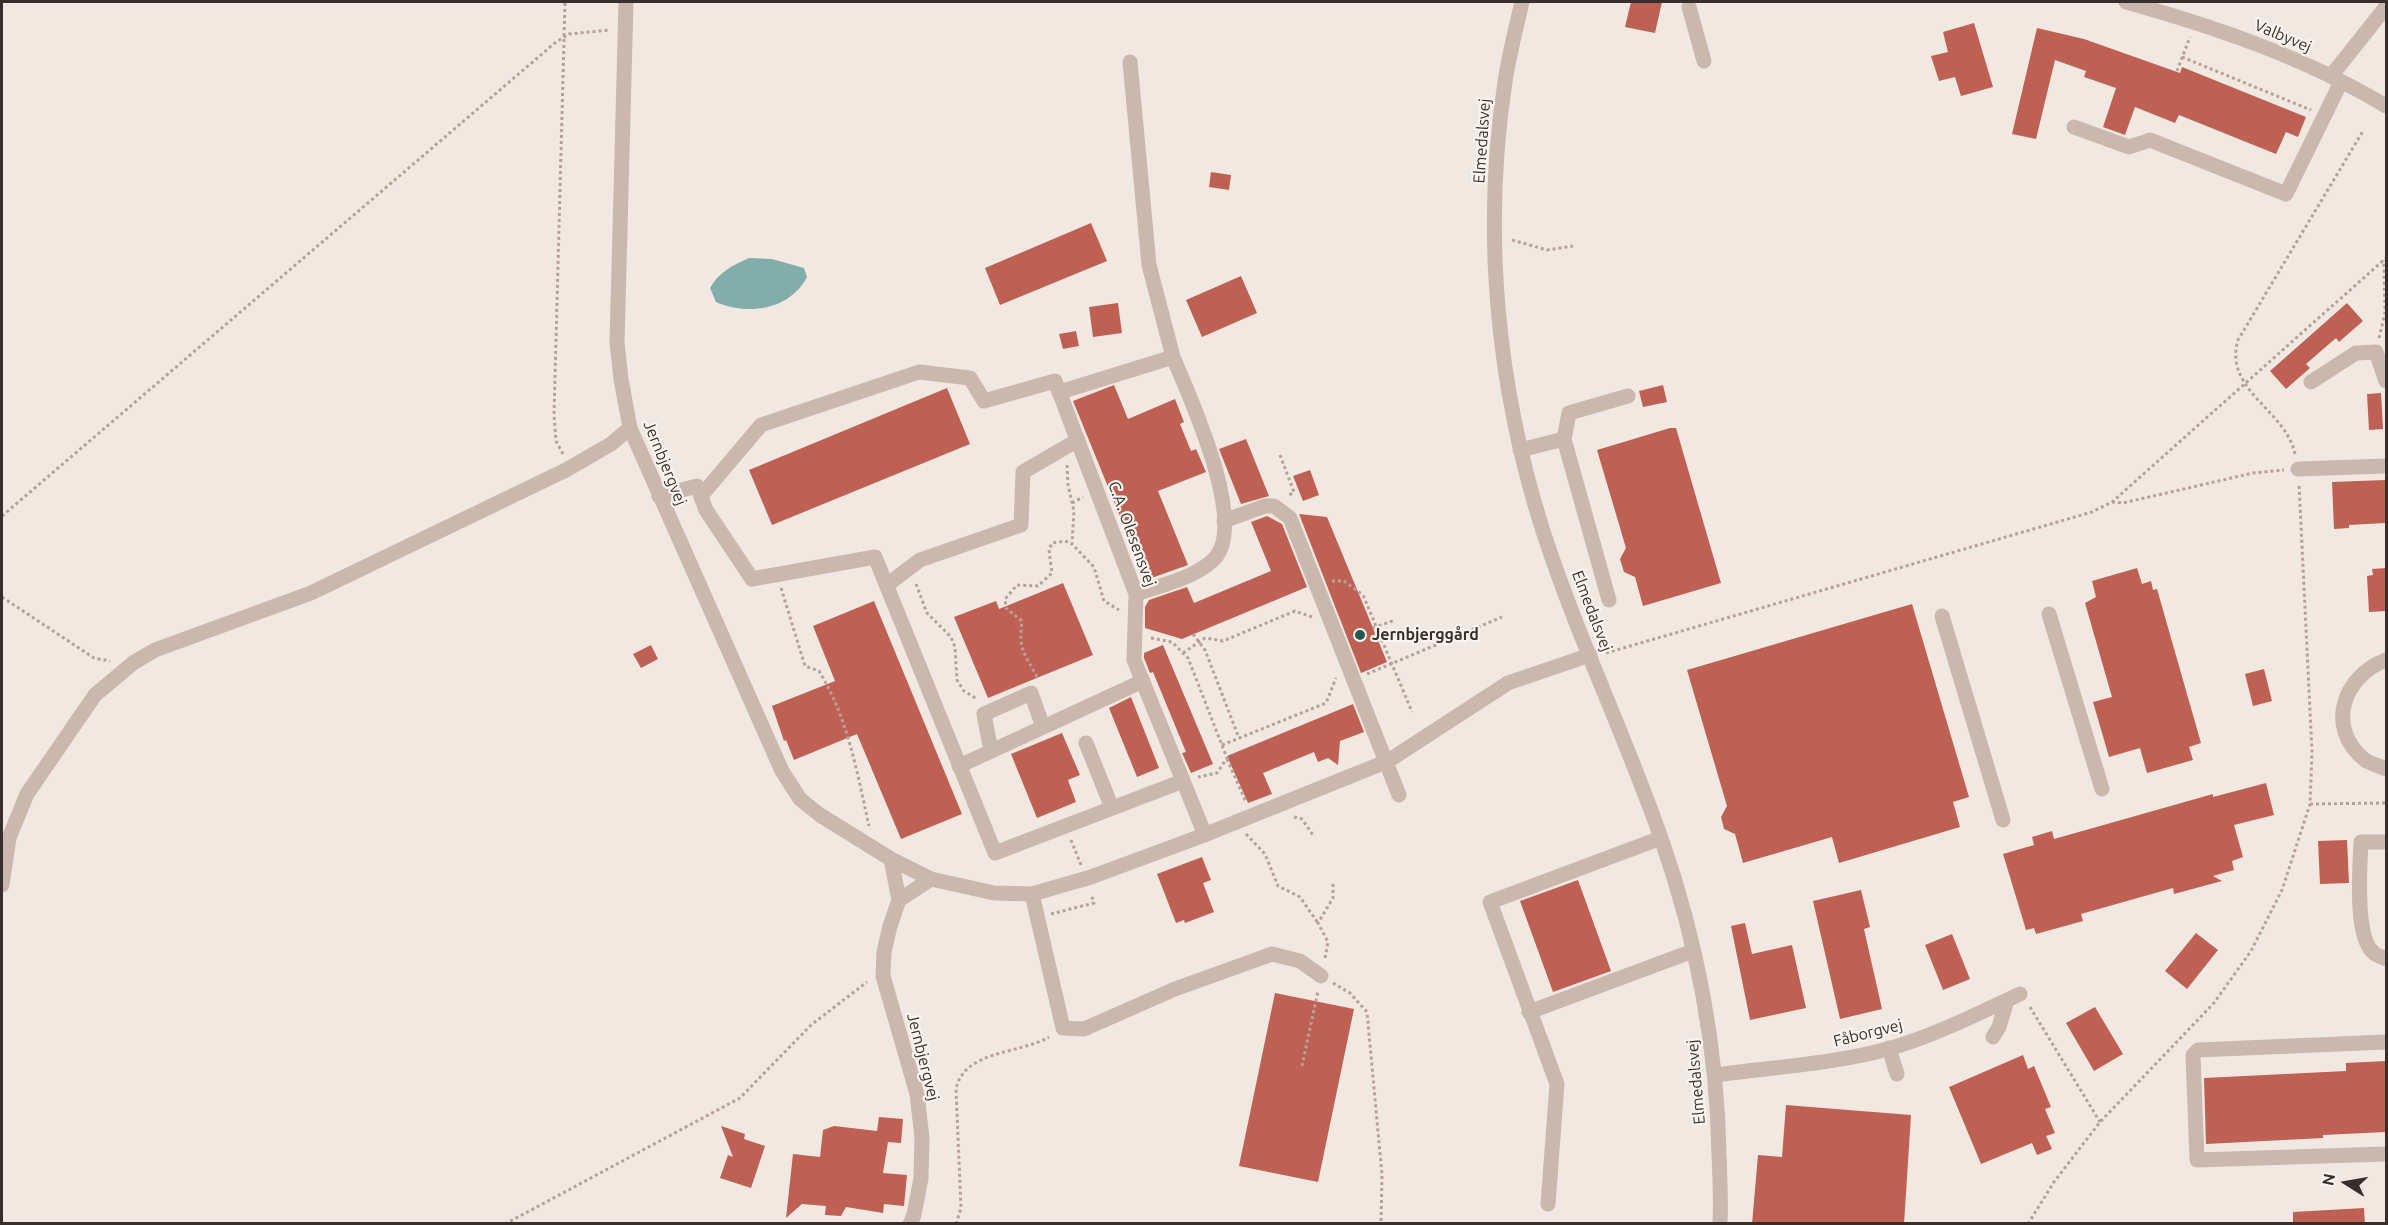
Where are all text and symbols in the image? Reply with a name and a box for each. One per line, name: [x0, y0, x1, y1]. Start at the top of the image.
street label: Valbyvej: [2252, 15, 2314, 57]
street label: Elmedalsvej: [1469, 98, 1495, 184]
street label: Jernbjergvej: [639, 418, 691, 508]
street label: C.A. Olesensvej: [1104, 479, 1160, 589]
street label: Elmedalsvej: [1568, 568, 1616, 654]
place label: Jernbjerggård: [1372, 625, 1479, 645]
marker: Jernbjerggård: [1353, 628, 1367, 642]
street label: Jernbjergvej: [903, 1011, 943, 1103]
street label: Fåborgvej: [1831, 1015, 1905, 1051]
street label: Elmedalsvej: [1683, 1039, 1709, 1125]
north arrow: [2316, 1153, 2376, 1213]
text: N: [2318, 1172, 2338, 1187]

